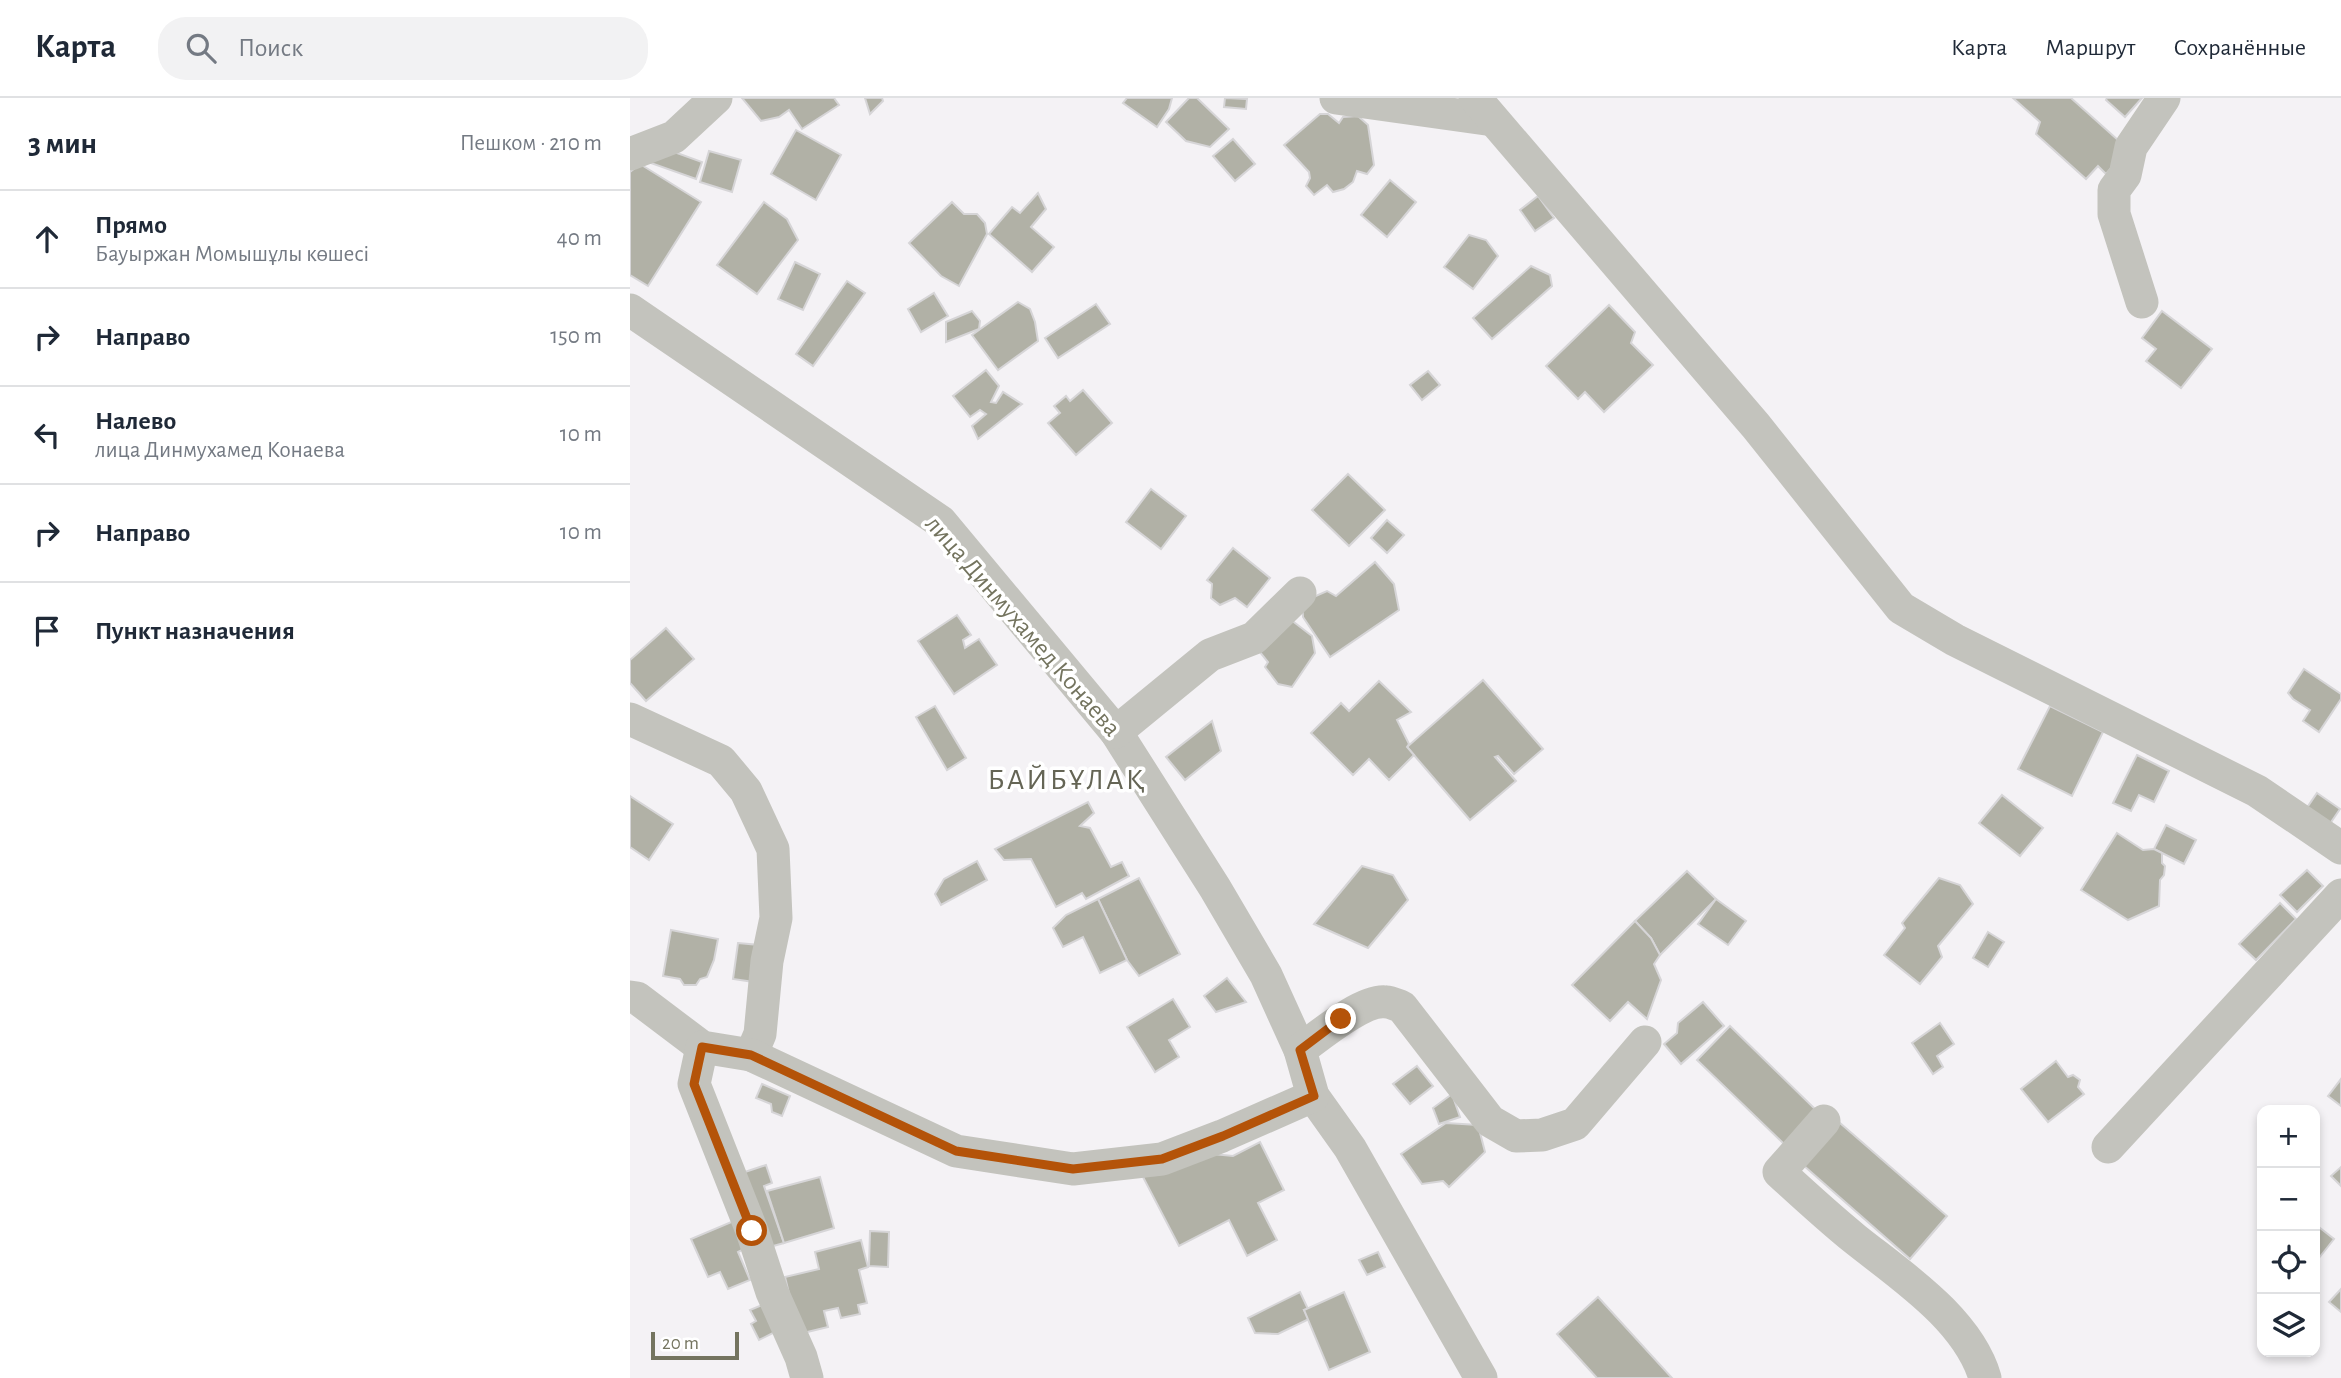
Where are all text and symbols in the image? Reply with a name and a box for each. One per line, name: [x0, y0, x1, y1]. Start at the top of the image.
search box: [158, 17, 648, 80]
icon: search: [182, 29, 220, 67]
text: Карта: [35, 31, 116, 64]
text: Поиск: [238, 35, 303, 61]
text: Карта: [1951, 36, 2007, 60]
text: Маршрут: [2045, 36, 2135, 60]
text: Сохранённые: [2173, 36, 2306, 60]
text: 3 мин: [28, 129, 97, 159]
text: Пешком · 210 m: [460, 132, 602, 155]
text: Прямо: [95, 212, 167, 238]
icon: ahead: [28, 220, 66, 258]
text: 40 m: [557, 227, 602, 250]
text: Бауыржан Момышұлы көшесі: [95, 243, 369, 266]
icon: right: [28, 318, 66, 356]
text: Направо: [95, 324, 190, 350]
text: 150 m: [550, 325, 602, 348]
text: Налево: [95, 408, 176, 434]
icon: left: [28, 416, 66, 454]
text: 10 m: [560, 423, 602, 446]
text: лица Динмухамед Конаева: [95, 439, 345, 462]
street label: лица Динмухамед Конаева: [920, 511, 1126, 741]
icon: right: [28, 514, 66, 552]
text: Направо: [95, 520, 190, 546]
text: 10 m: [560, 521, 602, 544]
icon: arrive: [28, 612, 66, 650]
text: Пункт назначения: [95, 618, 295, 644]
district label: БАЙБҰЛАҚ: [988, 764, 1146, 795]
route end: [1325, 1003, 1356, 1034]
map controls: [2257, 1105, 2320, 1357]
button: +: [2257, 1105, 2320, 1168]
button: −: [2257, 1168, 2320, 1231]
route start: [736, 1215, 767, 1246]
button: locate: [2257, 1231, 2320, 1294]
button: layers: [2257, 1294, 2320, 1357]
scale bar: [651, 1329, 738, 1361]
text: 20 m: [662, 1334, 699, 1353]

